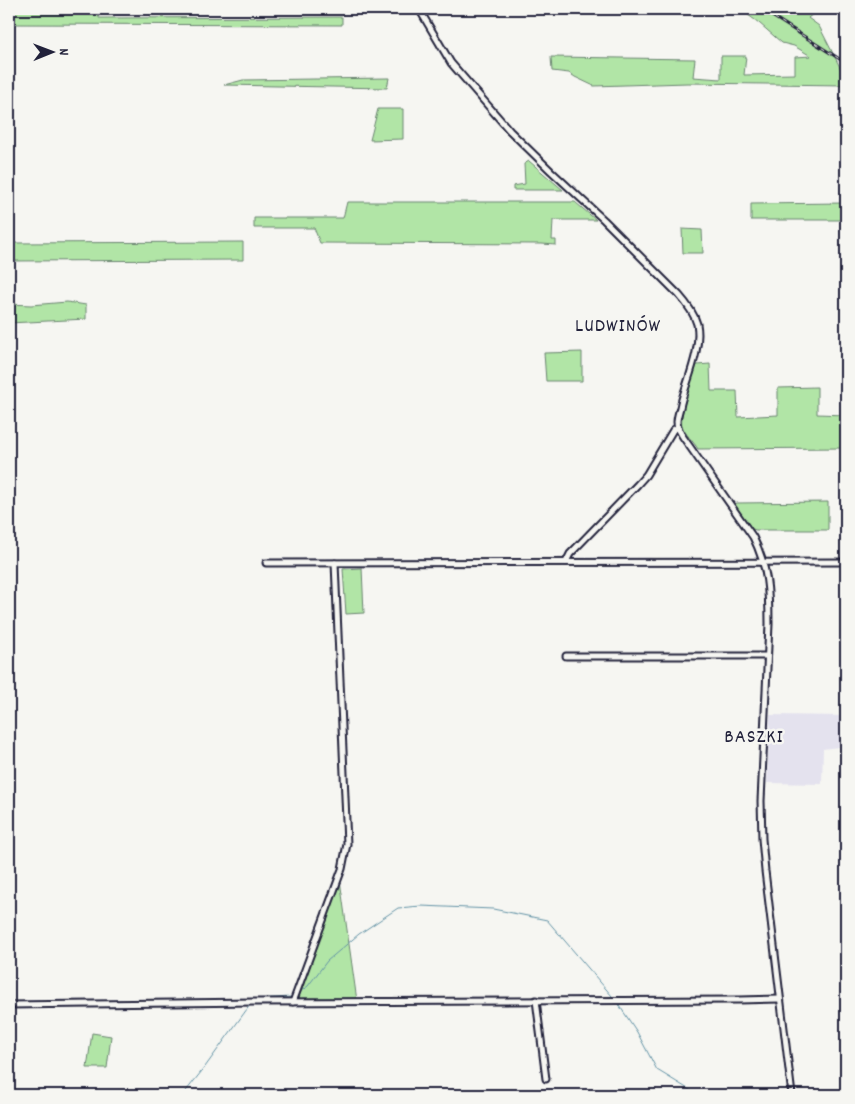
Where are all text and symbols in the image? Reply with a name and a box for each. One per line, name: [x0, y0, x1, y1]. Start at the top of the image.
north arrow: [28, 28, 78, 78]
text: N: [53, 48, 73, 56]
district label: LUDWINÓW: [575, 313, 661, 341]
district label: BASZKI: [724, 724, 784, 752]

